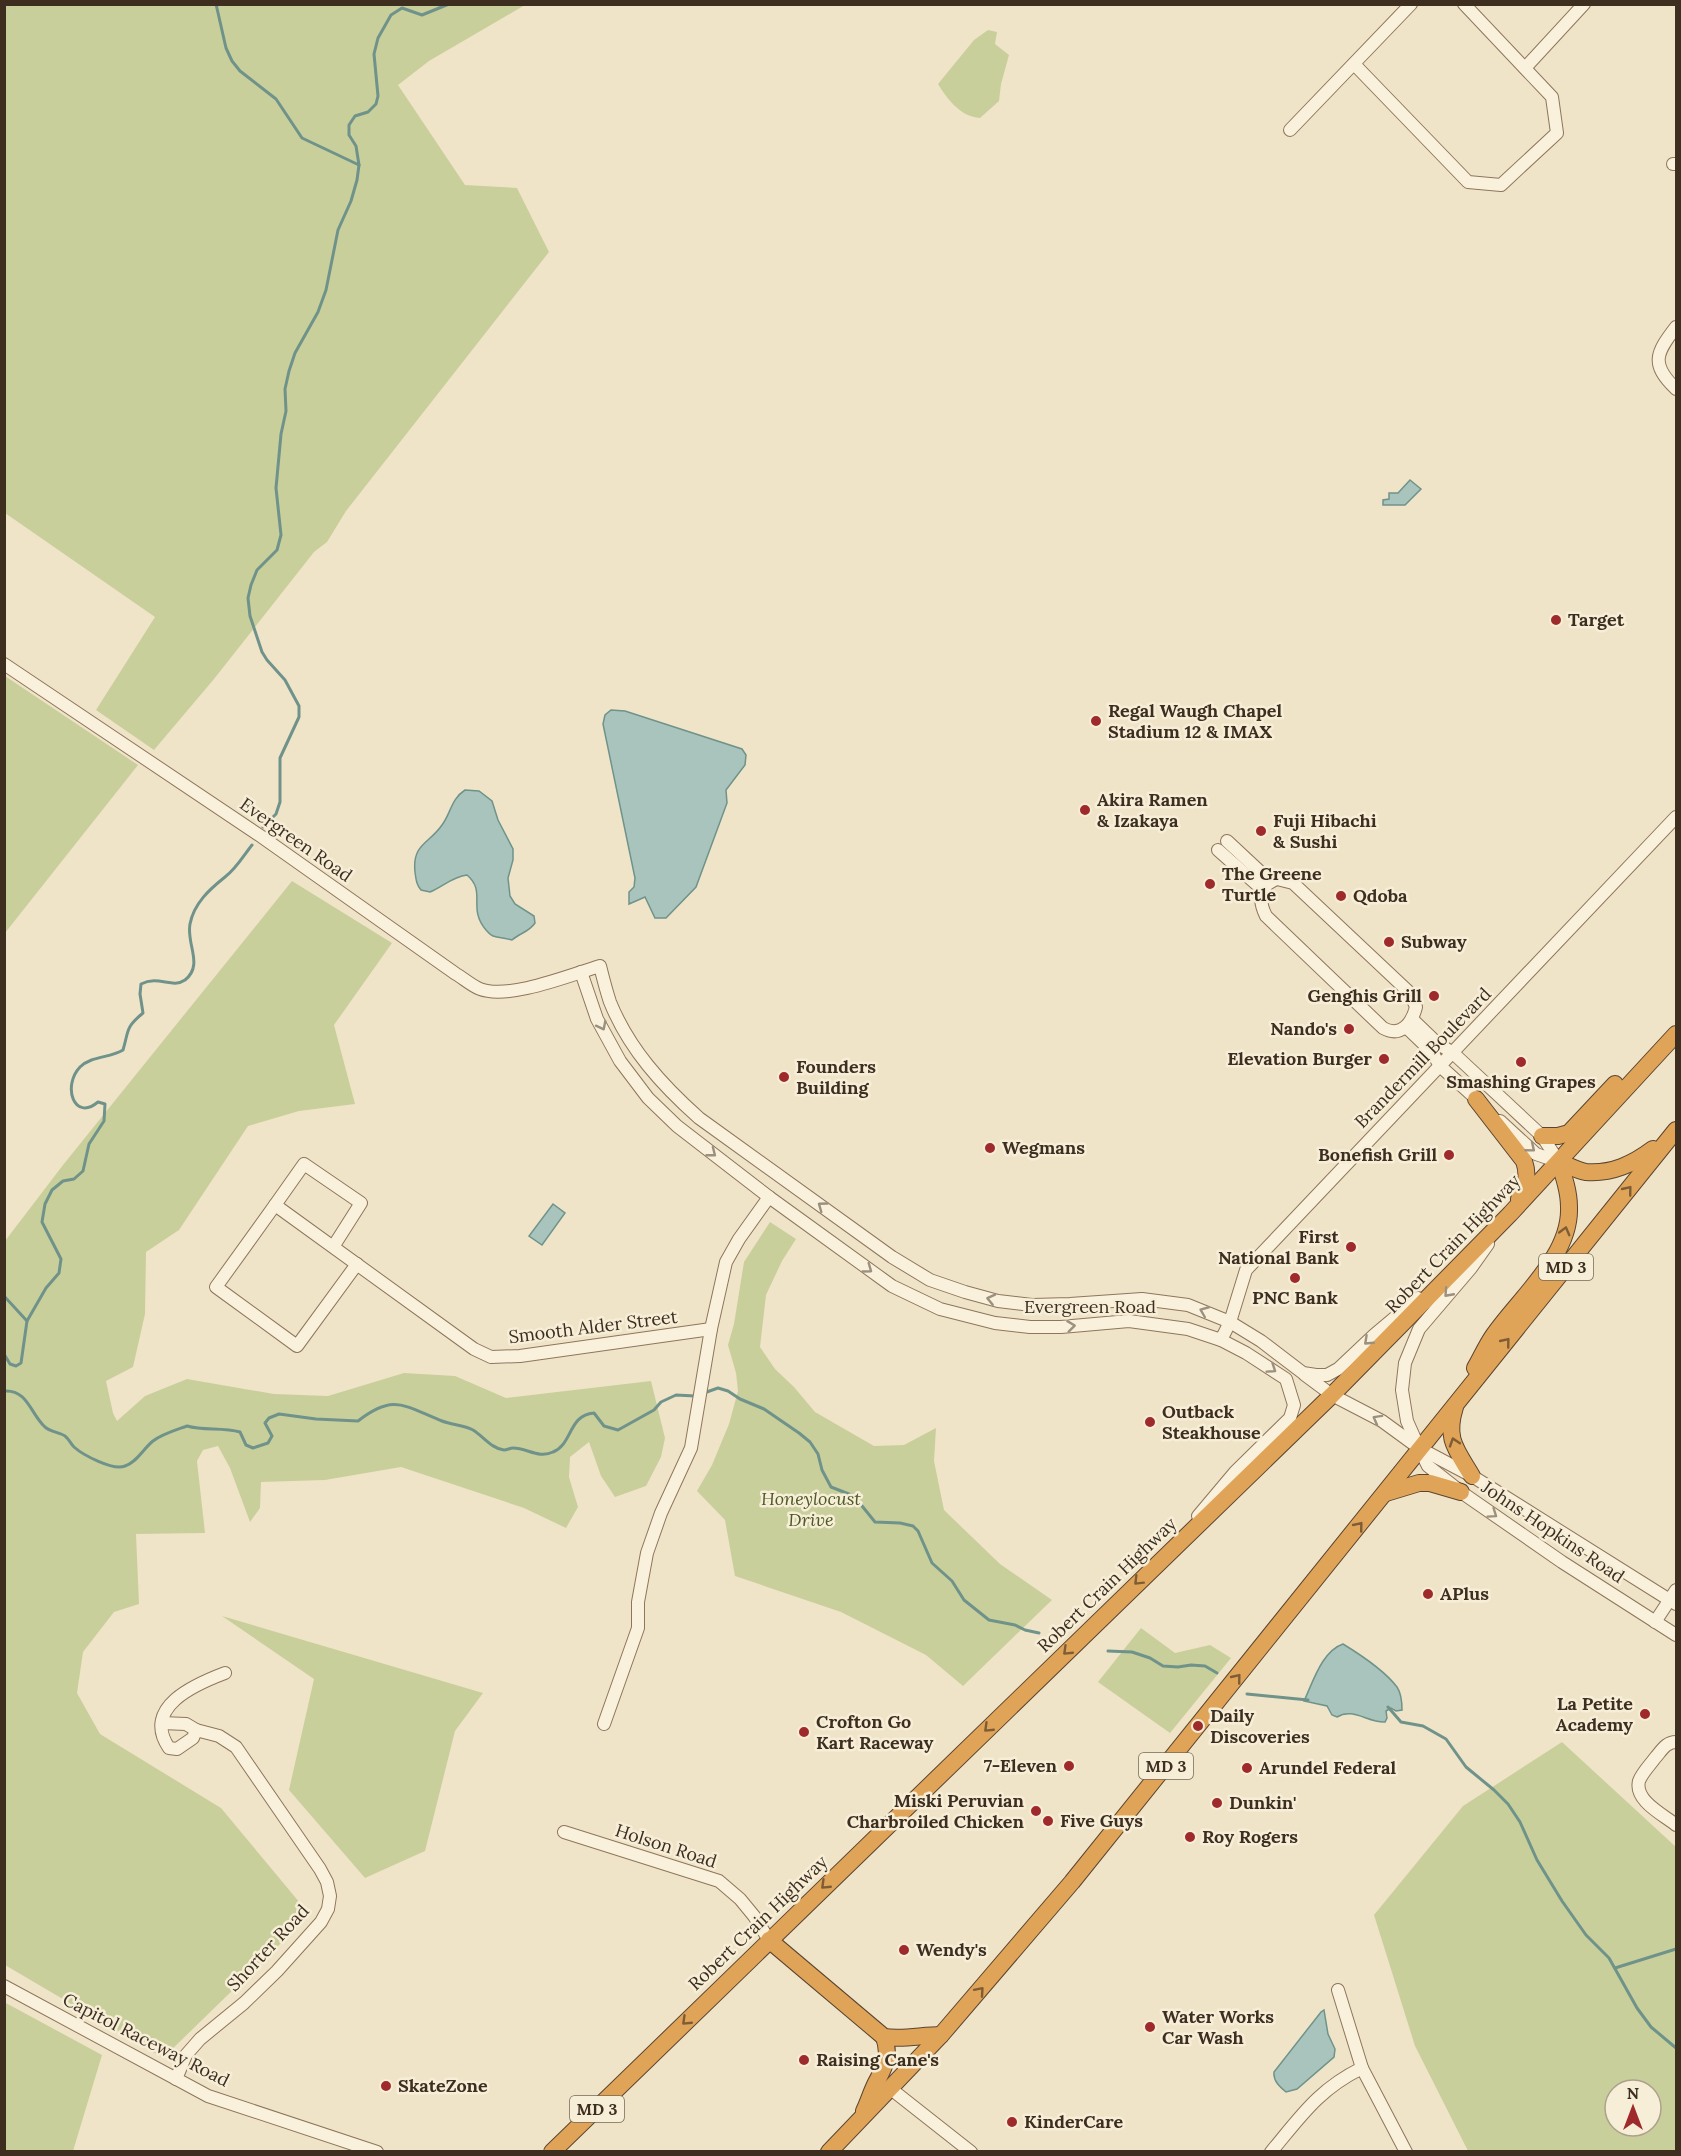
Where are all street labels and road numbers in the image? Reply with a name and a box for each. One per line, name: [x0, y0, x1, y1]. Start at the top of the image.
street label: Evergreen Road: [236, 792, 357, 887]
street label: Brandermill Boulevard: [1350, 982, 1496, 1133]
street label: Robert Crain Highway: [1380, 1169, 1525, 1318]
road number: MD 3: [1539, 1254, 1593, 1280]
street label: Evergreen Road: [1024, 1295, 1156, 1318]
street label: Smooth Alder Street: [507, 1305, 679, 1348]
street label: Johns Hopkins Road: [1477, 1475, 1629, 1588]
street label: Robert Crain Highway: [1032, 1512, 1181, 1657]
road number: MD 3: [1139, 1753, 1193, 1779]
street label: Holson Road: [612, 1818, 720, 1873]
street label: Robert Crain Highway: [683, 1850, 832, 1995]
street label: Shorter Road: [222, 1899, 314, 1996]
street label: Capitol Raceway Road: [59, 1987, 234, 2092]
road number: MD 3: [570, 2096, 624, 2122]

